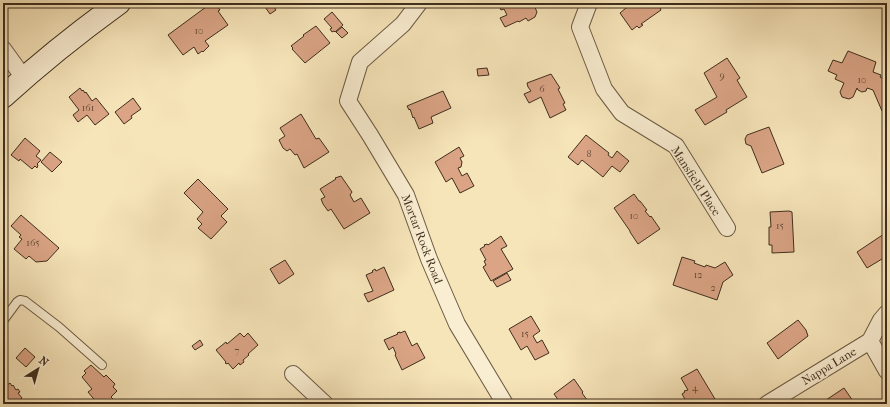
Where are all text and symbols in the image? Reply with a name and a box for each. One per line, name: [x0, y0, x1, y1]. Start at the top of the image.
house number: 10: [194, 25, 204, 37]
house number: 9: [719, 70, 725, 82]
house number: 10: [857, 74, 867, 86]
house number: 6: [539, 83, 545, 95]
house number: 161: [82, 102, 94, 114]
street label: Mansfield Place: [668, 144, 724, 218]
house number: 8: [586, 148, 592, 160]
street label: Mortar Rock Road: [398, 192, 446, 286]
house number: 10: [629, 210, 639, 222]
house number: 15: [776, 220, 784, 232]
house number: 165: [26, 237, 40, 249]
house number: 12: [694, 269, 702, 281]
house number: 2: [710, 282, 716, 294]
house number: 15: [521, 328, 529, 340]
street label: Nappa Lane: [799, 344, 859, 388]
house number: 7: [235, 345, 240, 357]
north arrow: [18, 349, 58, 389]
text: N: [36, 354, 51, 370]
house number: 4: [692, 382, 699, 394]

